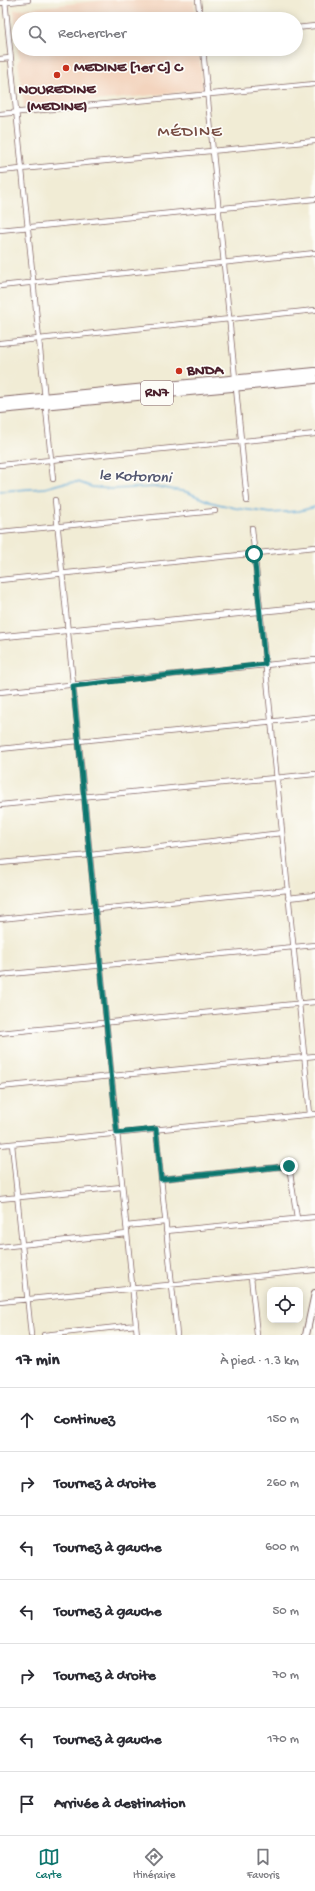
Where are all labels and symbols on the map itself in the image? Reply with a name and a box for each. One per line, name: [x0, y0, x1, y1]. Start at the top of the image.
place label: MEDINE [1er C] C: [74, 59, 184, 77]
marker: MEDINE [1er C] C: [61, 63, 71, 73]
marker: NOUREDINE (MEDINE): [52, 70, 62, 80]
place label: NOUREDINE (MEDINE): [18, 81, 97, 116]
district label: MÉDINE: [157, 123, 223, 143]
place label: BNDA: [186, 362, 224, 380]
marker: BNDA: [174, 366, 184, 376]
road number: RN7: [141, 381, 173, 405]
water label: le Kotoroni: [98, 467, 173, 489]
route start: [245, 545, 263, 563]
route end: [280, 1157, 298, 1175]

